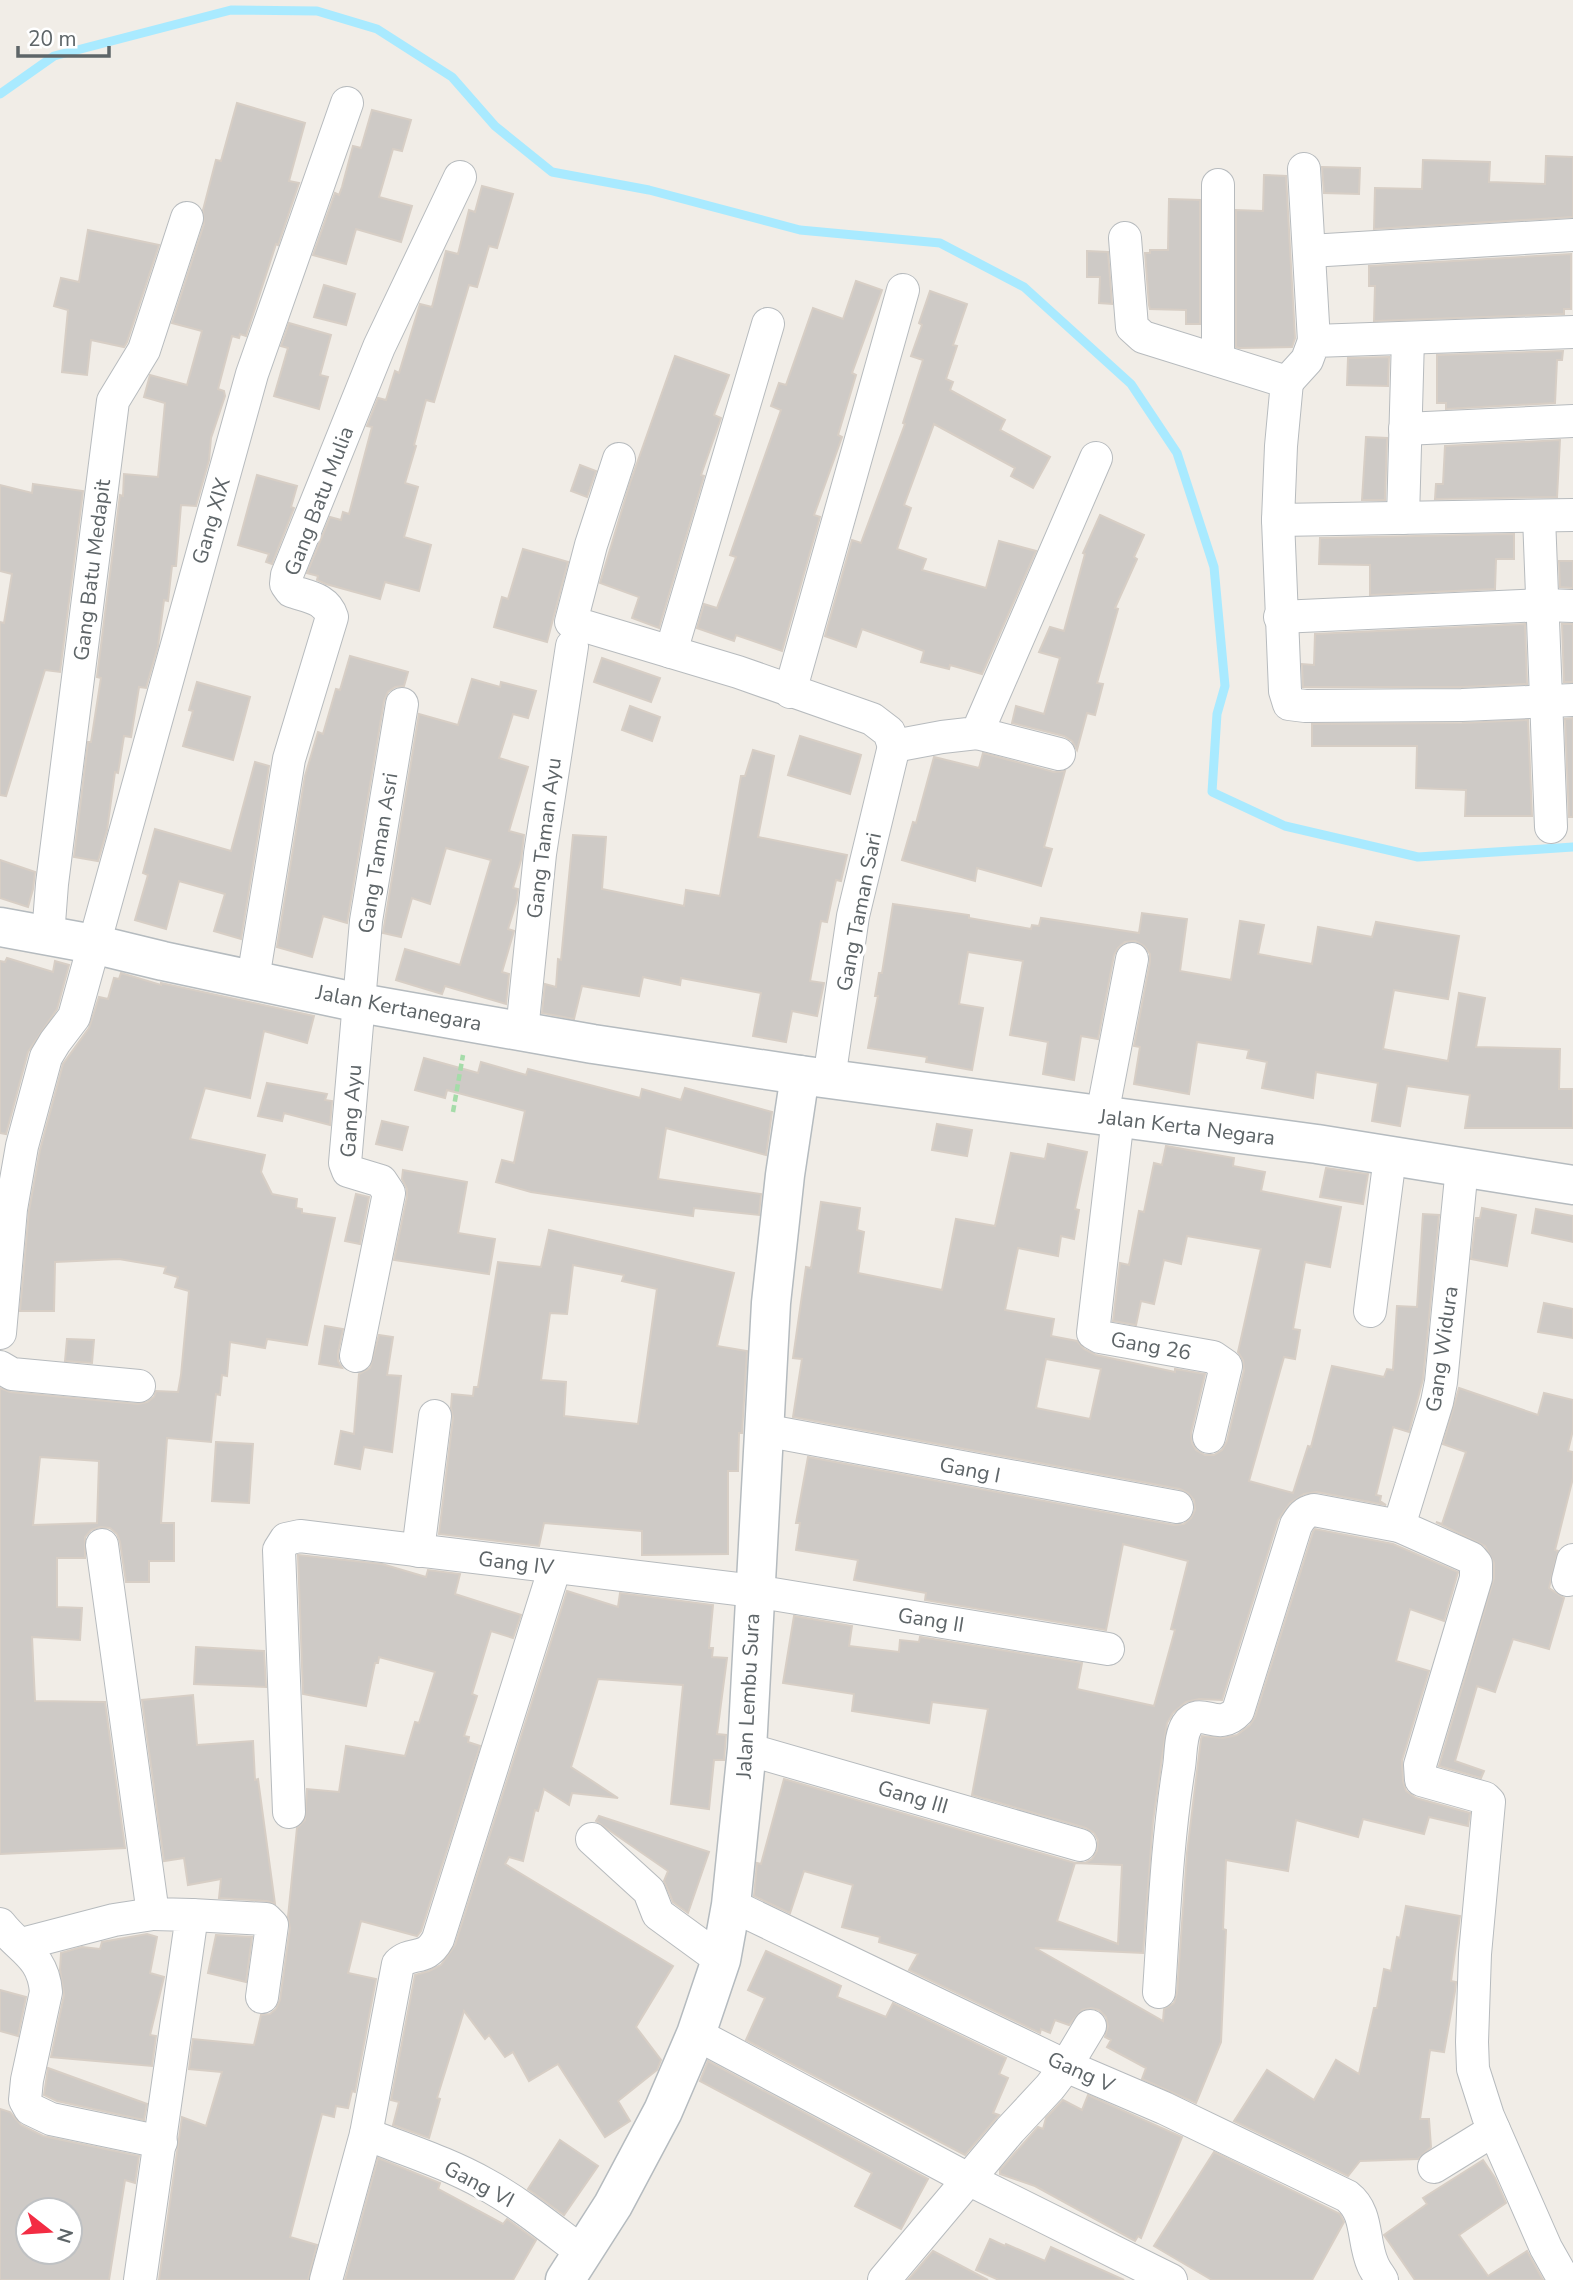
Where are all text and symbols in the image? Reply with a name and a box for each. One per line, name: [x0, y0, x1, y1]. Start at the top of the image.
scale bar: [18, 14, 108, 58]
text: 20 m: [28, 25, 77, 53]
street label: Gang Batu Mulia: [278, 422, 360, 580]
street label: Gang XIX: [185, 474, 237, 567]
street label: Gang Batu Medapit: [67, 477, 117, 662]
street label: Gang Taman Ayu: [520, 756, 568, 920]
street label: Gang Taman Asri: [351, 771, 405, 935]
street label: Gang Taman Sari: [830, 830, 888, 994]
street label: Jalan Kertanegara: [313, 978, 484, 1038]
street label: Gang Ayu: [334, 1063, 368, 1159]
street label: Jalan Kerta Negara: [1096, 1102, 1277, 1152]
street label: Gang Widura: [1419, 1284, 1465, 1414]
street label: Gang 26: [1109, 1325, 1193, 1367]
street label: Gang I: [937, 1450, 1003, 1490]
street label: Gang IV: [477, 1544, 556, 1582]
street label: Gang II: [896, 1601, 966, 1639]
street label: Jalan Lembu Sura: [730, 1613, 766, 1780]
street label: Gang III: [874, 1774, 952, 1820]
street label: Gang V: [1043, 2045, 1119, 2099]
street label: Gang VI: [439, 2154, 519, 2214]
north arrow: [14, 2196, 84, 2266]
text: N: [50, 2225, 79, 2246]

